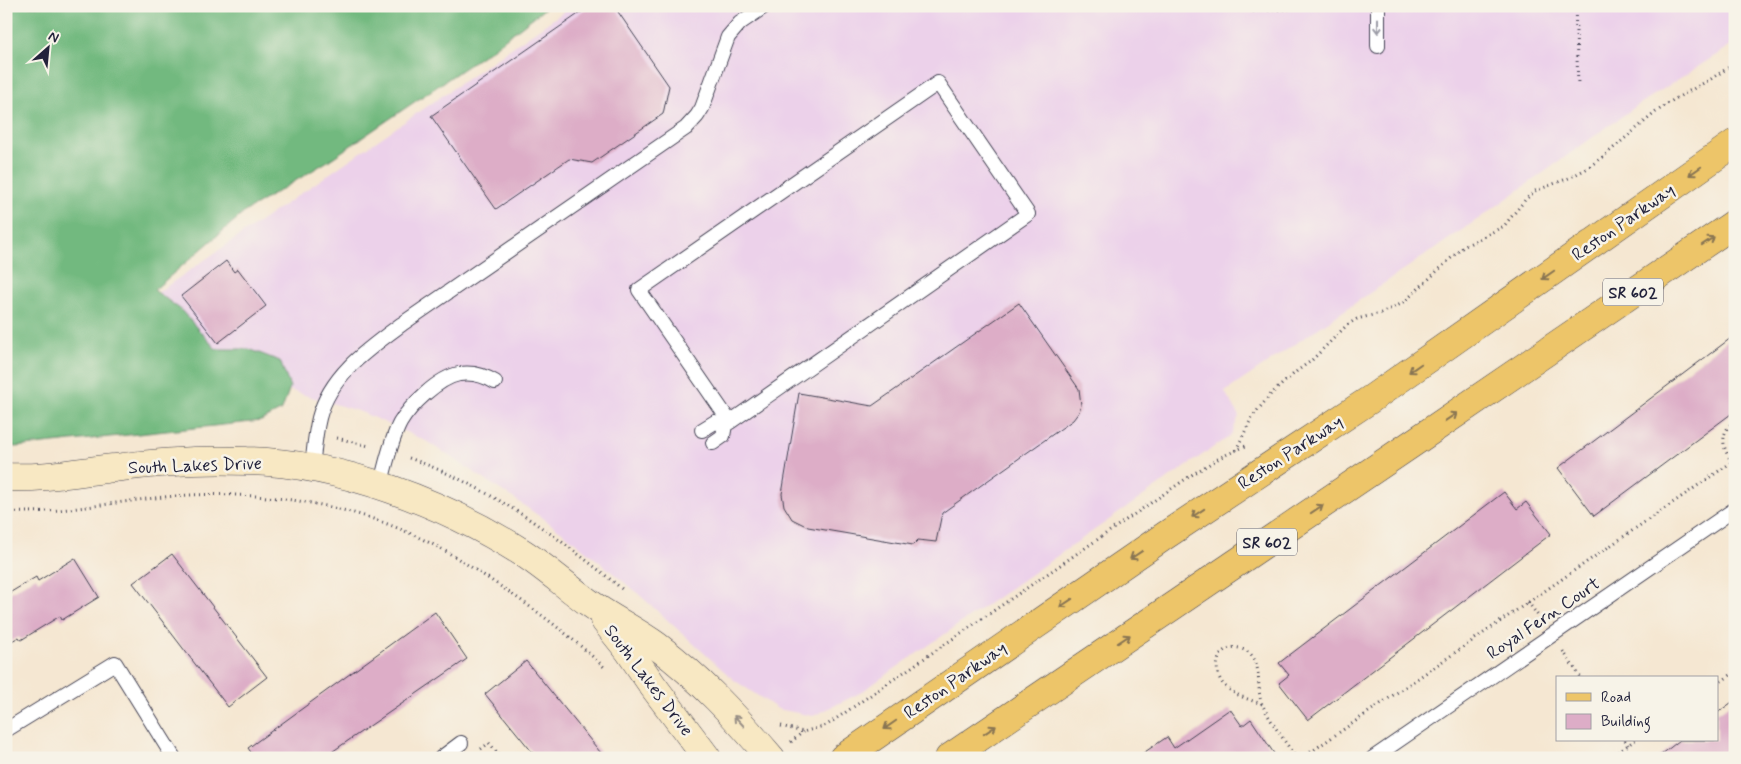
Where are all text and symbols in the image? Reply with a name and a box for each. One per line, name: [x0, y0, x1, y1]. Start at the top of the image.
one-way arrow: [1373, 18, 1383, 34]
north arrow: [22, 22, 72, 72]
text: N: [45, 27, 62, 47]
one-way arrow: [1688, 166, 1702, 176]
street label: Reston Parkway: [1567, 178, 1680, 267]
one-way arrow: [1701, 236, 1715, 246]
one-way arrow: [1541, 270, 1555, 280]
road number: SR 602: [1603, 278, 1663, 306]
one-way arrow: [1408, 363, 1422, 373]
street label: Reston Parkway: [1233, 410, 1348, 496]
one-way arrow: [1444, 412, 1458, 422]
street label: South Lakes Drive: [128, 452, 262, 480]
one-way arrow: [1309, 504, 1323, 514]
one-way arrow: [1192, 508, 1206, 518]
road number: SR 602: [1237, 528, 1297, 556]
one-way arrow: [1129, 550, 1143, 560]
street label: Royal Fern Court: [1482, 572, 1605, 666]
one-way arrow: [1060, 598, 1074, 608]
street label: South Lakes Drive: [598, 620, 698, 741]
one-way arrow: [1117, 634, 1131, 644]
street label: Reston Parkway: [899, 636, 1012, 725]
legend: [1556, 676, 1718, 742]
text: Road: [1601, 688, 1631, 708]
text: Building: [1601, 712, 1651, 733]
one-way arrow: [733, 715, 745, 728]
one-way arrow: [883, 720, 897, 730]
one-way arrow: [982, 725, 996, 735]

